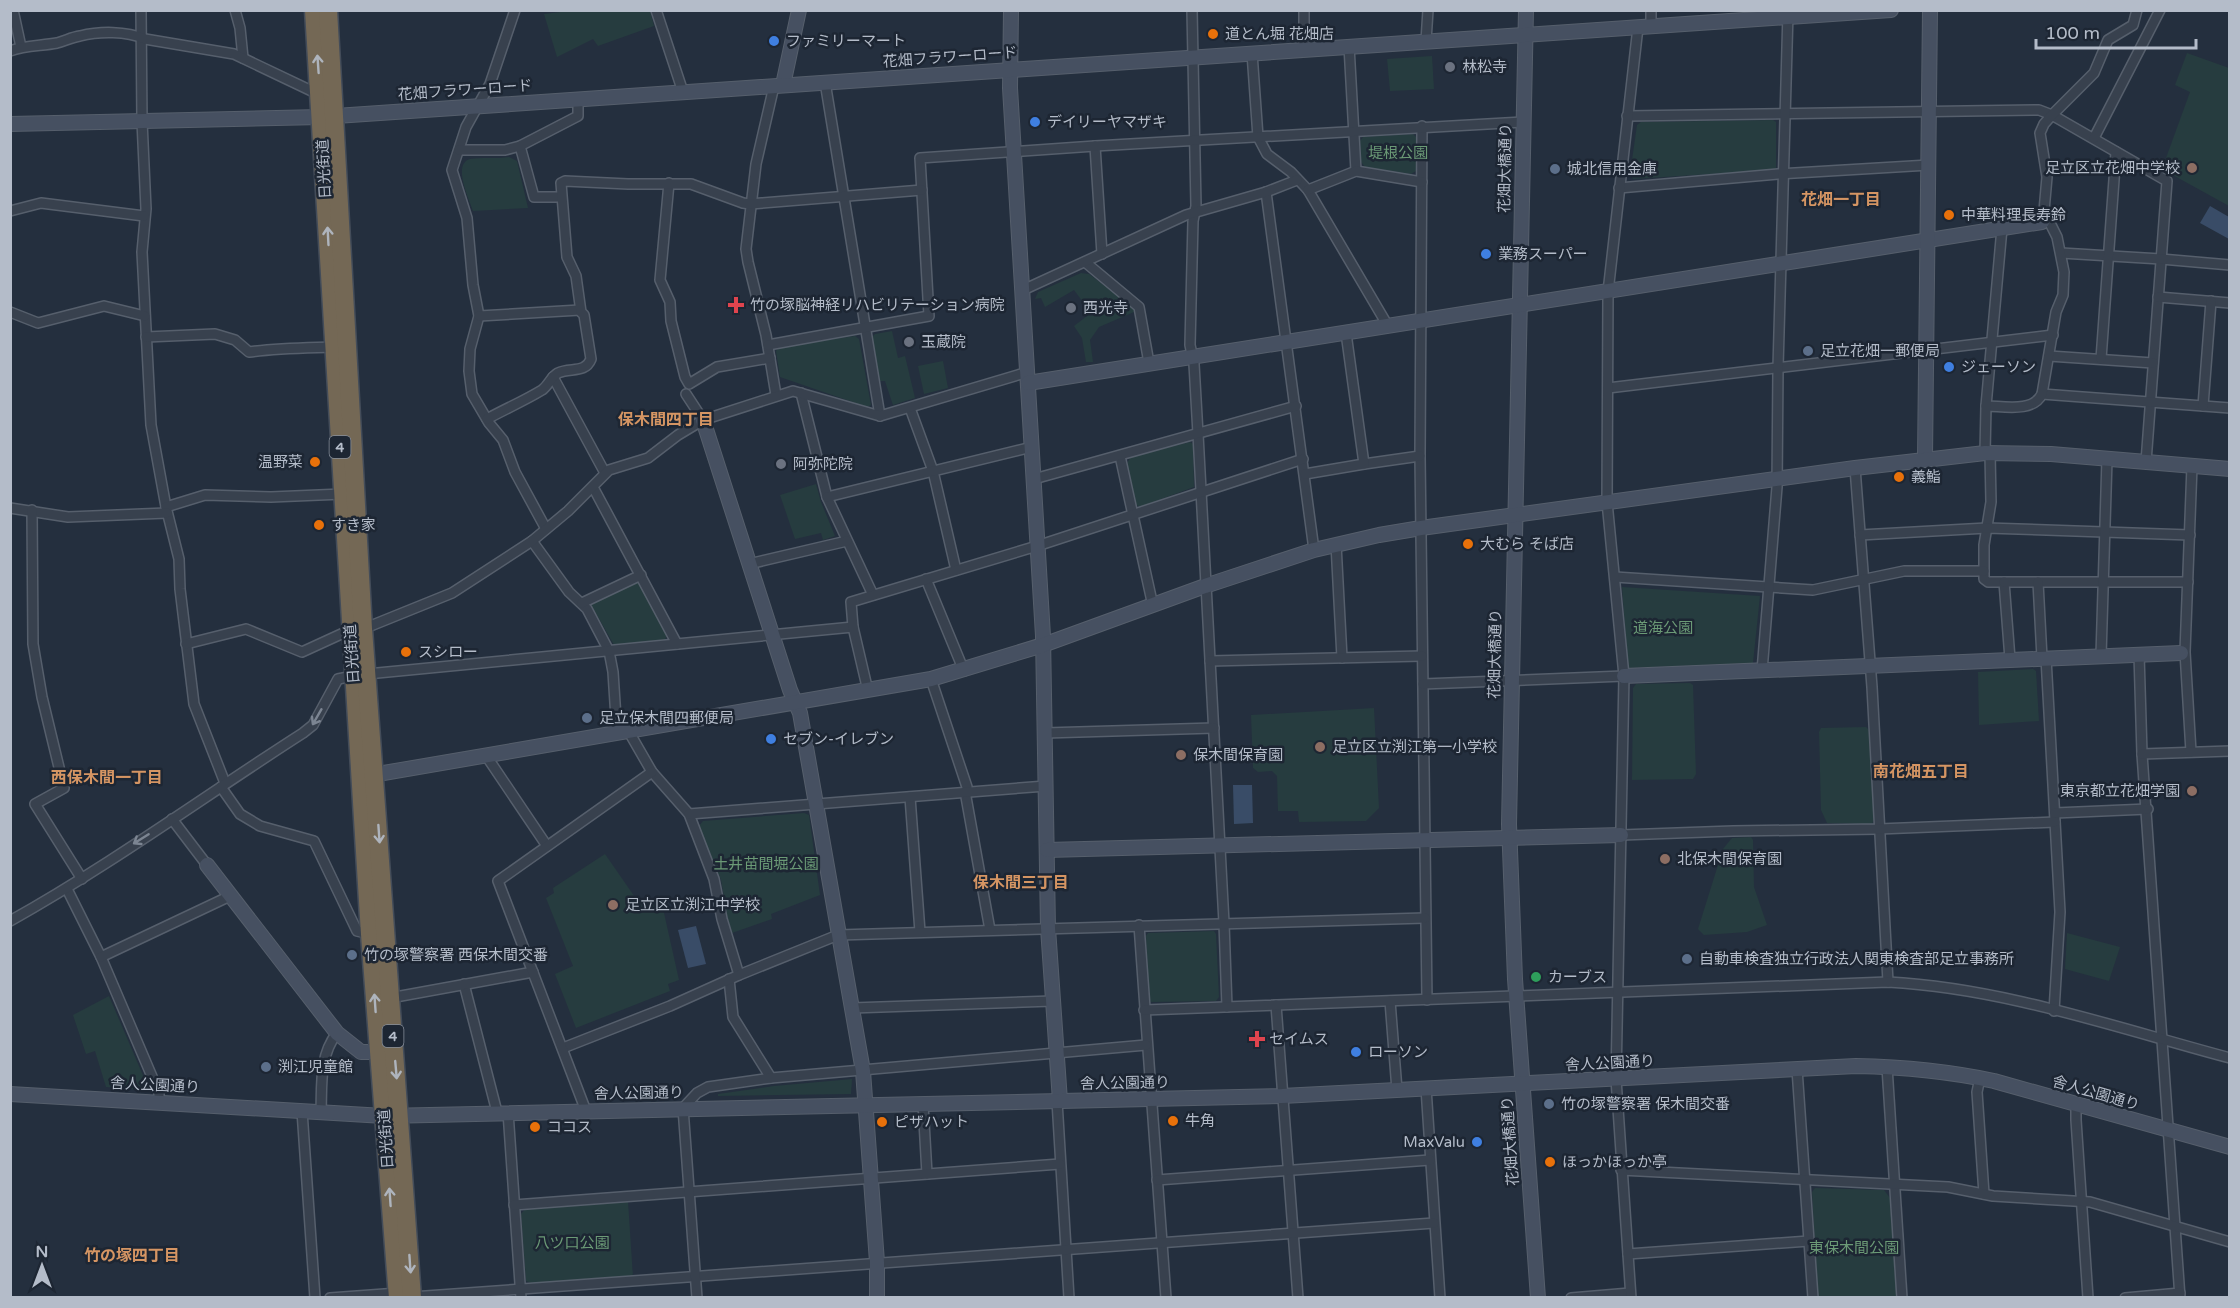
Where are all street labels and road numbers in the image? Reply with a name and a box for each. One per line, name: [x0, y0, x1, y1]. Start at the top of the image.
street label: 花畑フラワーロード: [882, 43, 1018, 71]
street label: 花畑フラワーロード: [397, 76, 533, 104]
street label: 花畑大橋通り: [1495, 123, 1515, 213]
street label: 日光街道: [313, 139, 335, 199]
road number: 4: [330, 436, 350, 458]
street label: 花畑大橋通り: [1485, 609, 1505, 699]
street label: 日光街道: [341, 623, 363, 685]
road number: 4: [382, 1025, 404, 1047]
street label: 舎人公園通り: [1565, 1052, 1655, 1074]
street label: 舎人公園通り: [2050, 1072, 2142, 1114]
street label: 舎人公園通り: [1080, 1073, 1170, 1093]
street label: 舎人公園通り: [110, 1074, 200, 1096]
street label: 舎人公園通り: [594, 1083, 684, 1103]
street label: 花畑大橋通り: [1498, 1095, 1522, 1187]
street label: 日光街道: [375, 1108, 397, 1170]

